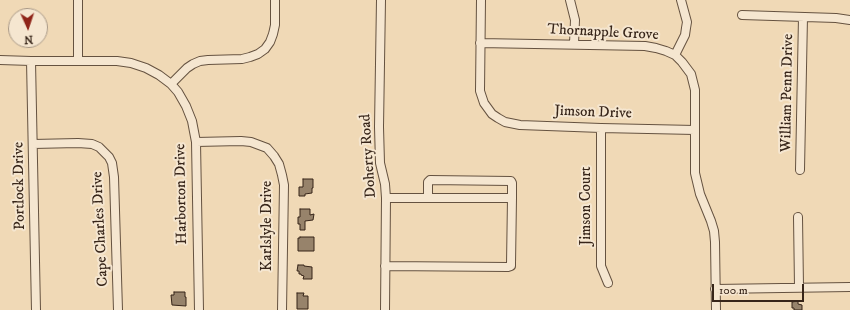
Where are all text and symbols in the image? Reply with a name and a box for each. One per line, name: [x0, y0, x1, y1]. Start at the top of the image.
north arrow: [8, 8, 48, 48]
street label: Thornapple Grove: [547, 21, 659, 45]
text: N: [24, 32, 33, 46]
street label: William Penn Drive: [778, 34, 798, 152]
street label: Jimson Drive: [554, 103, 632, 123]
street label: Doherty Road: [357, 113, 381, 199]
street label: Portlock Drive: [10, 142, 30, 230]
street label: Harborton Drive: [172, 143, 192, 245]
street label: Jimson Court: [578, 166, 596, 246]
street label: Cape Charles Drive: [89, 171, 113, 287]
street label: Karlslyle Drive: [259, 181, 277, 271]
scale bar: [714, 276, 806, 302]
text: 100 m: [719, 283, 748, 298]

